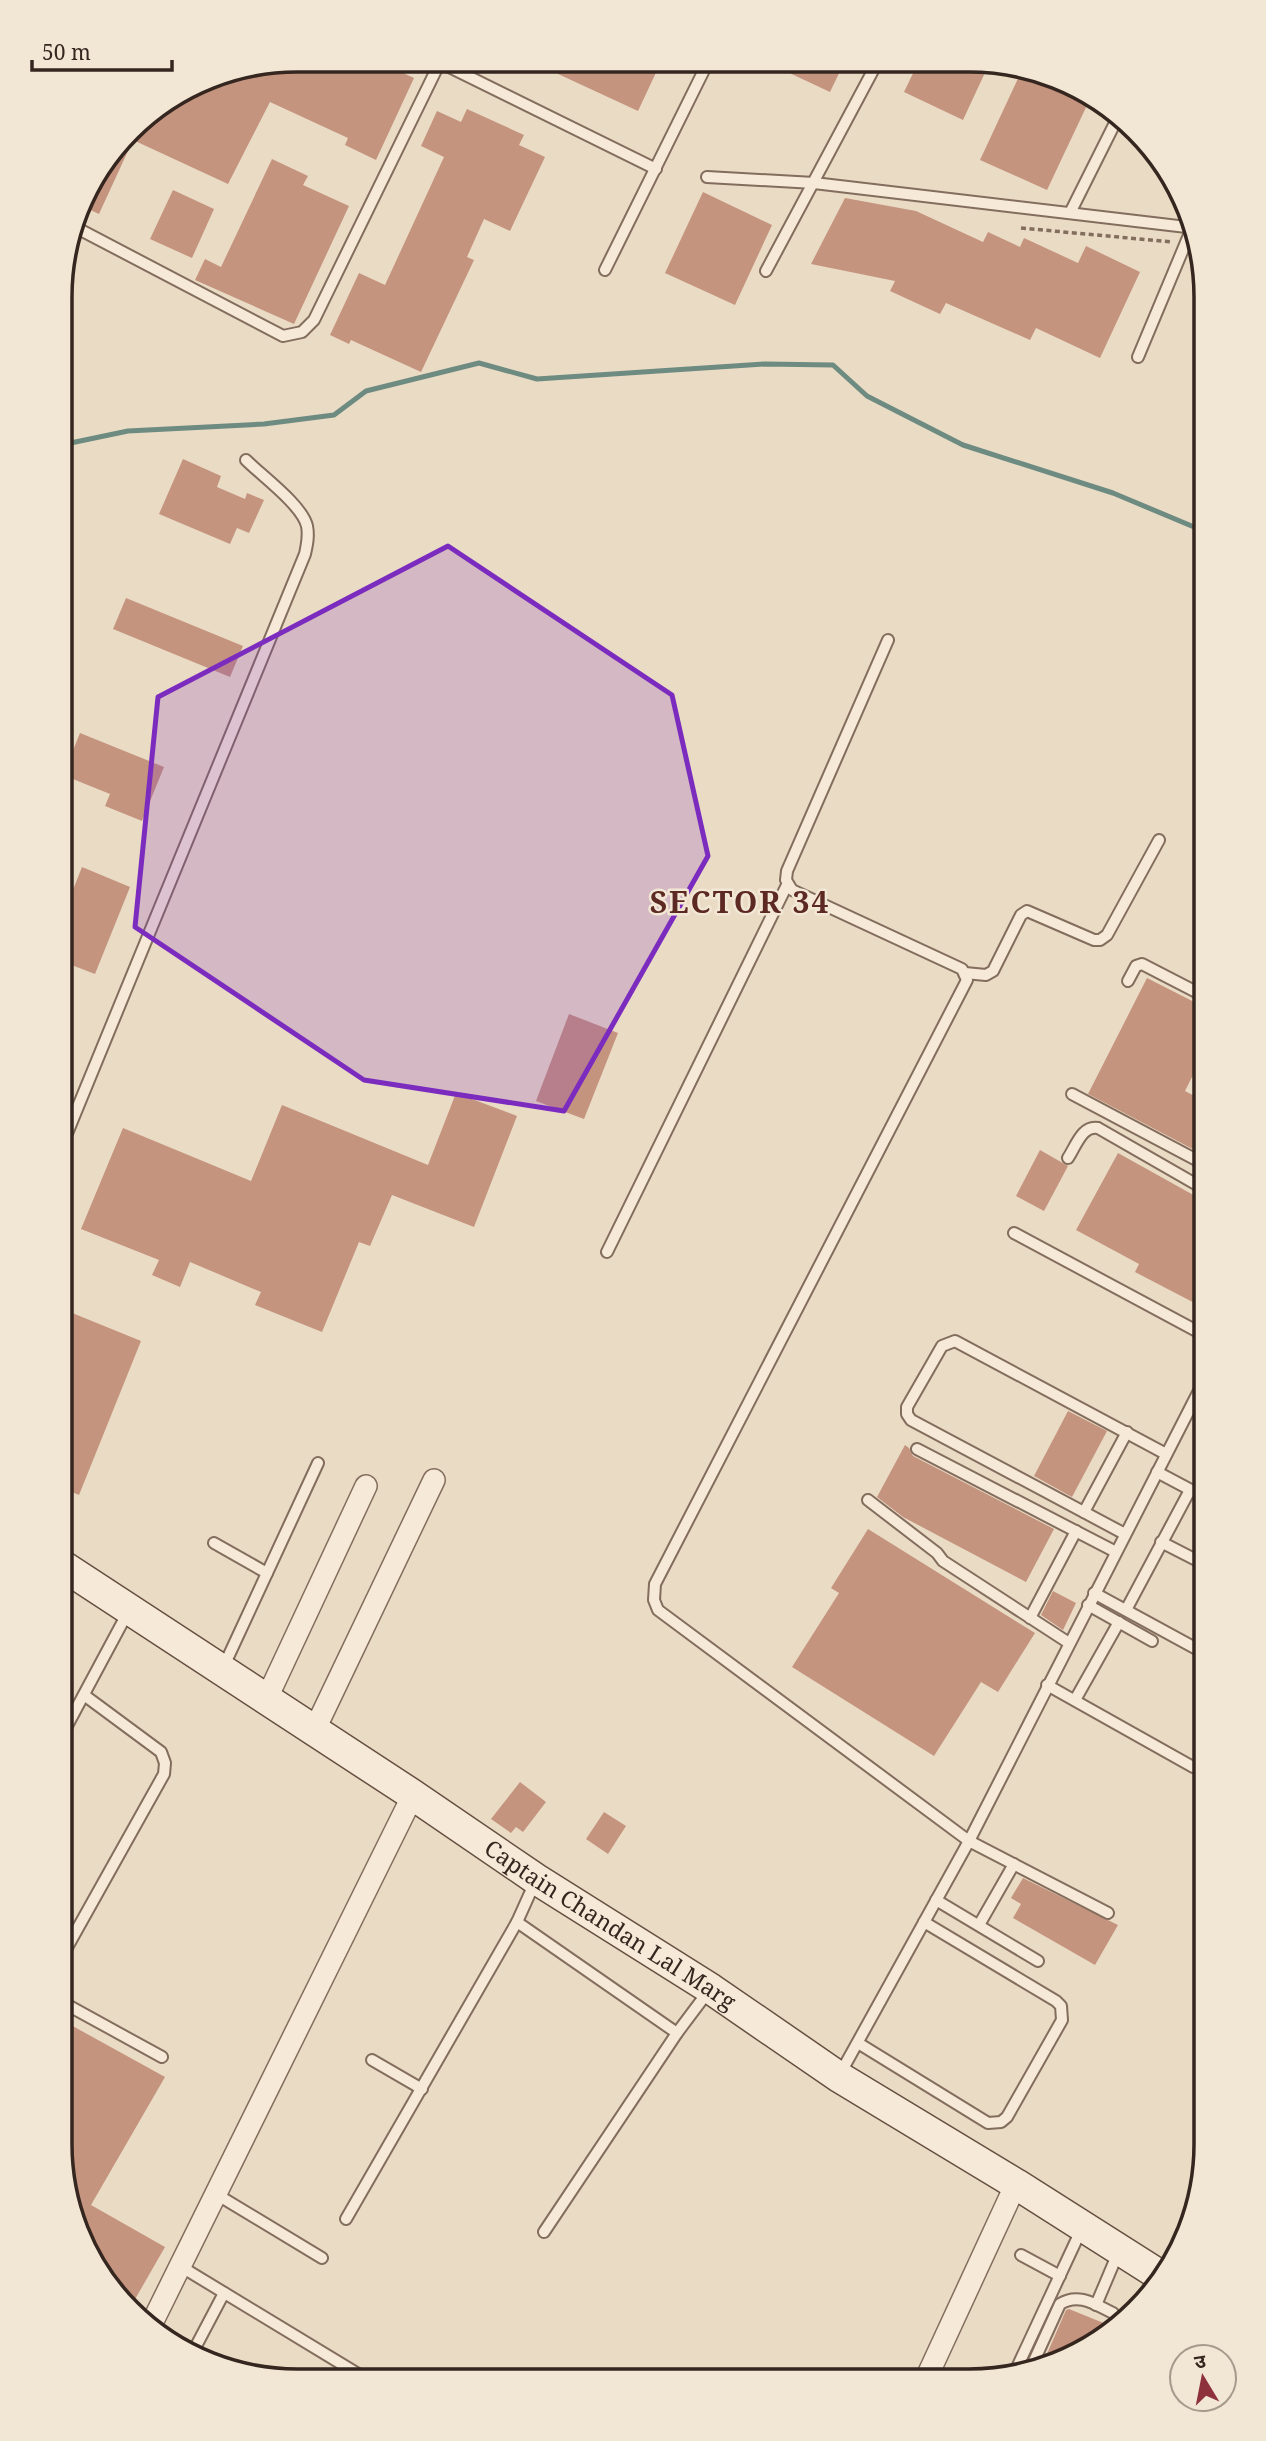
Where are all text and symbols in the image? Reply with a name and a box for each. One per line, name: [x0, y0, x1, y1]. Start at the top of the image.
scale bar: [32, 28, 172, 72]
text: 50 m: [42, 38, 91, 66]
district label: SECTOR 34: [650, 881, 830, 922]
street label: Captain Chandan Lal Marg: [479, 1831, 743, 2017]
north arrow: [1168, 2343, 1238, 2413]
text: उ: [1192, 2347, 1209, 2375]

